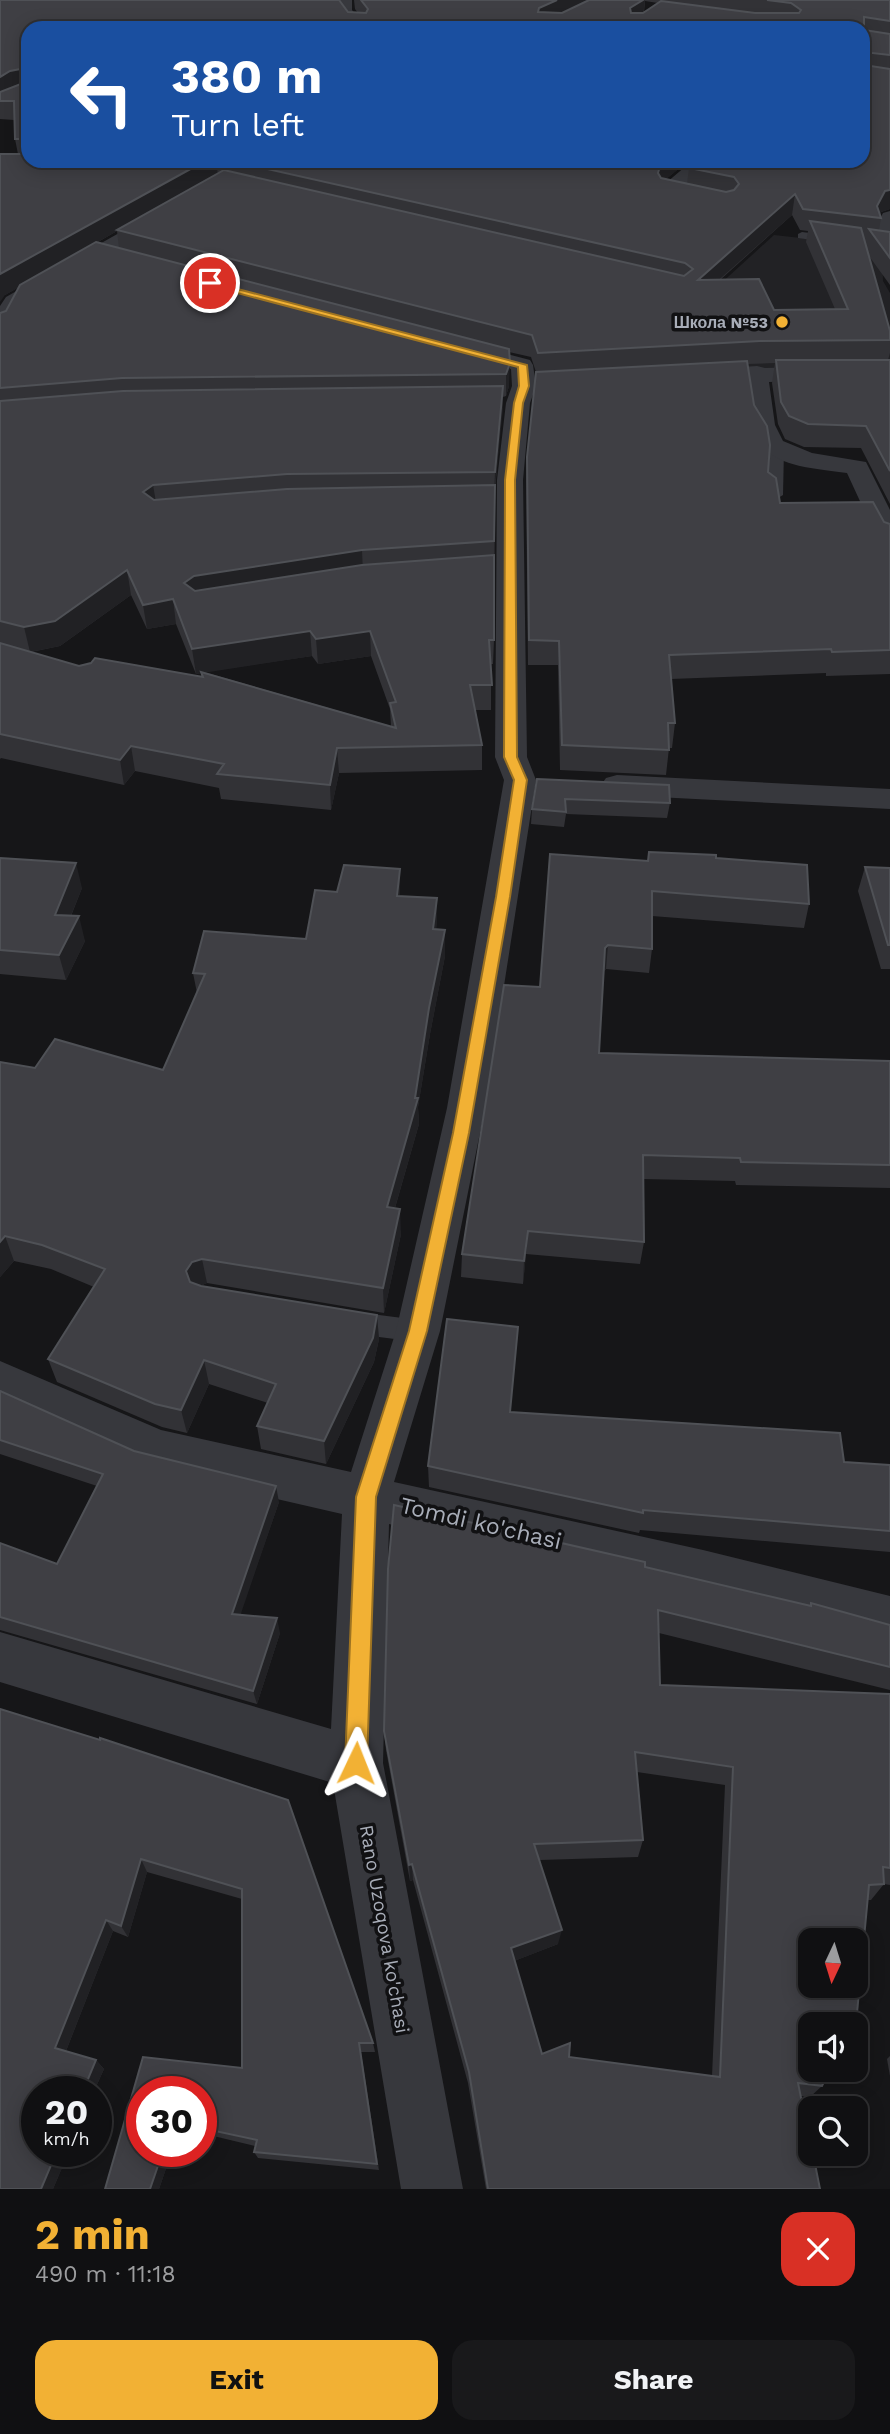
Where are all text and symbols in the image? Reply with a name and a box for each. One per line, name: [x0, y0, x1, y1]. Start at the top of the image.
text: 380 m: [171, 47, 322, 105]
icon: left: [56, 49, 147, 140]
text: Turn left: [171, 106, 304, 144]
pin: [180, 253, 240, 313]
icon: arrive: [191, 264, 229, 302]
place label: Школа №53: [674, 313, 768, 332]
marker: Школа №53: [774, 314, 790, 330]
street label: Tomdi ko'chasi: [398, 1492, 564, 1555]
position arrow: [319, 1726, 393, 1800]
street label: Rano Uzoqova ko'chasi: [355, 1823, 414, 2035]
north arrow: [798, 1928, 868, 1998]
map controls: [798, 1928, 868, 2166]
button: sound: [798, 2012, 868, 2082]
speed limit sign: 30: [126, 2076, 217, 2167]
text: 20: [45, 2091, 88, 2133]
button: search: [798, 2096, 868, 2166]
text: km/h: [43, 2128, 90, 2149]
text: 2 min: [35, 2210, 150, 2259]
button: close: [781, 2212, 855, 2286]
text: 490 m · 11:18: [35, 2261, 176, 2288]
button: Exit: [35, 2340, 438, 2420]
button: Share: [452, 2340, 855, 2420]

